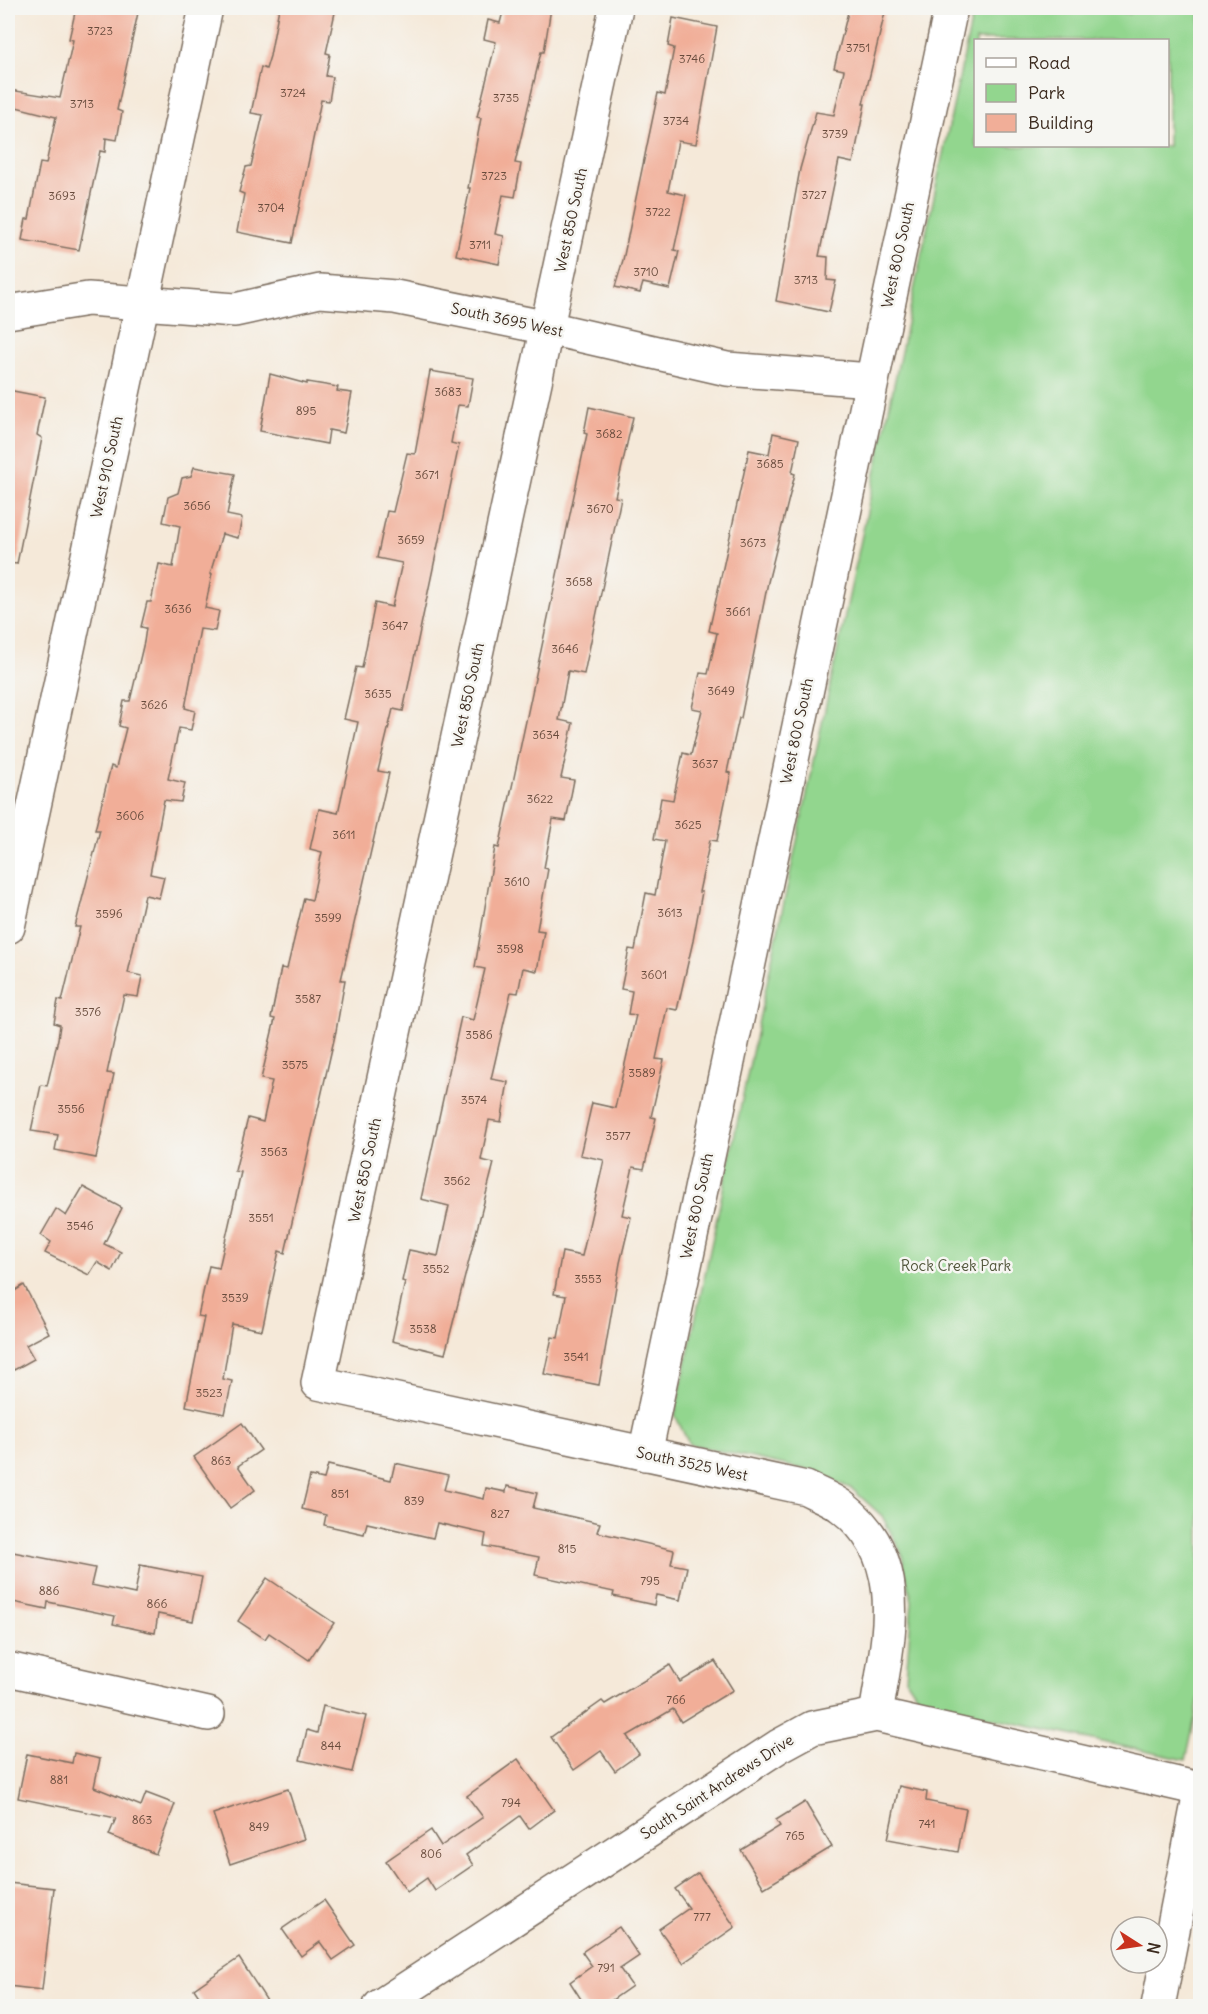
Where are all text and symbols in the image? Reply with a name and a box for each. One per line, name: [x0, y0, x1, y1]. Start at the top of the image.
house number: 3723: [87, 23, 113, 38]
legend: [974, 39, 1169, 147]
house number: 3751: [846, 40, 870, 55]
house number: 3746: [679, 51, 705, 66]
text: Road: [1028, 51, 1071, 74]
text: Park: [1028, 81, 1065, 104]
house number: 3724: [280, 85, 306, 100]
house number: 3735: [493, 90, 519, 105]
house number: 3713: [70, 96, 94, 111]
text: Building: [1028, 111, 1093, 134]
house number: 3734: [663, 113, 689, 128]
house number: 3739: [822, 126, 848, 141]
street label: West 850 South: [550, 165, 591, 274]
house number: 3723: [481, 168, 507, 183]
house number: 3727: [801, 187, 827, 202]
house number: 3693: [48, 188, 76, 203]
house number: 3704: [257, 200, 285, 215]
street label: West 800 South: [877, 200, 918, 310]
house number: 3722: [645, 204, 671, 219]
house number: 3711: [469, 237, 491, 252]
house number: 3710: [633, 264, 659, 279]
house number: 3713: [794, 272, 818, 287]
street label: South 3695 West: [449, 298, 565, 341]
house number: 3683: [434, 384, 462, 399]
house number: 895: [296, 403, 316, 418]
street label: West 910 South: [86, 414, 127, 520]
house number: 3682: [595, 426, 623, 441]
house number: 3685: [756, 456, 784, 471]
house number: 3671: [415, 467, 439, 482]
house number: 3656: [183, 498, 211, 513]
house number: 3670: [586, 501, 614, 516]
house number: 3659: [397, 532, 425, 547]
house number: 3673: [740, 535, 766, 550]
house number: 3658: [565, 574, 593, 589]
house number: 3636: [164, 601, 192, 616]
house number: 3661: [725, 604, 751, 619]
house number: 3647: [382, 618, 408, 633]
street label: West 850 South: [447, 640, 488, 749]
house number: 3646: [551, 641, 579, 656]
street label: West 800 South: [776, 676, 817, 786]
house number: 3649: [707, 683, 735, 698]
house number: 3635: [364, 686, 392, 701]
house number: 3626: [140, 697, 168, 712]
house number: 3634: [532, 727, 560, 742]
house number: 3637: [692, 756, 718, 771]
house number: 3622: [527, 791, 554, 806]
house number: 3606: [116, 808, 144, 823]
house number: 3625: [674, 817, 702, 832]
house number: 3611: [332, 827, 356, 842]
house number: 3610: [504, 874, 530, 889]
house number: 3613: [657, 905, 683, 920]
house number: 3596: [95, 906, 123, 921]
house number: 3599: [314, 910, 342, 925]
house number: 3598: [496, 941, 524, 956]
house number: 3601: [641, 967, 667, 982]
house number: 3587: [295, 991, 321, 1006]
house number: 3576: [75, 1004, 101, 1019]
house number: 3586: [465, 1027, 493, 1042]
house number: 3575: [282, 1057, 308, 1072]
house number: 3589: [628, 1065, 656, 1080]
house number: 3574: [461, 1092, 487, 1107]
house number: 3556: [57, 1101, 85, 1116]
street label: West 850 South: [344, 1115, 385, 1224]
house number: 3577: [605, 1128, 631, 1143]
house number: 3563: [260, 1144, 288, 1159]
street label: West 800 South: [676, 1151, 717, 1261]
house number: 3562: [443, 1173, 471, 1188]
house number: 3551: [248, 1210, 274, 1225]
house number: 3546: [66, 1218, 94, 1233]
park label: Rock Creek Park: [901, 1256, 1012, 1275]
house number: 3552: [422, 1261, 450, 1276]
house number: 3553: [574, 1271, 602, 1286]
house number: 3539: [221, 1290, 249, 1305]
house number: 3538: [409, 1321, 437, 1336]
house number: 3541: [563, 1349, 589, 1364]
house number: 3523: [195, 1385, 223, 1400]
street label: South 3525 West: [635, 1442, 750, 1485]
house number: 863: [211, 1453, 232, 1468]
house number: 851: [331, 1486, 349, 1501]
house number: 839: [404, 1493, 424, 1508]
house number: 827: [490, 1506, 510, 1521]
house number: 815: [558, 1541, 576, 1556]
house number: 795: [640, 1573, 660, 1588]
house number: 886: [39, 1583, 59, 1598]
house number: 866: [147, 1596, 167, 1611]
house number: 766: [666, 1692, 686, 1707]
street label: South Saint Andrews Drive: [637, 1730, 797, 1843]
house number: 844: [321, 1738, 341, 1753]
house number: 881: [50, 1772, 68, 1787]
house number: 794: [501, 1795, 521, 1810]
house number: 863: [132, 1812, 153, 1827]
house number: 741: [918, 1816, 936, 1831]
house number: 849: [249, 1819, 269, 1834]
house number: 765: [785, 1828, 805, 1843]
house number: 806: [420, 1846, 442, 1861]
house number: 777: [693, 1909, 711, 1924]
north arrow: [1109, 1915, 1169, 1975]
text: N: [1143, 1941, 1165, 1956]
house number: 791: [597, 1960, 615, 1975]

